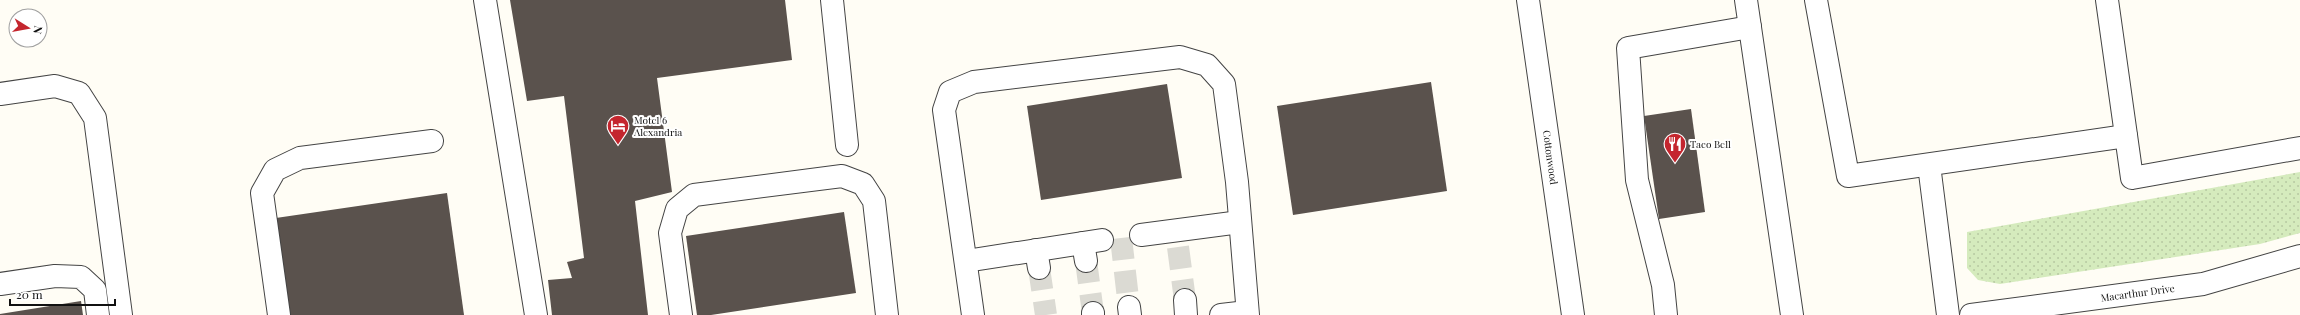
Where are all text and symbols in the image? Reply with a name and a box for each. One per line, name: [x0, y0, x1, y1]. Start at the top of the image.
north arrow: [8, 8, 48, 48]
text: N: [30, 25, 46, 35]
hotel icon: Motel 6 Alexandria: [605, 113, 631, 146]
place label: Motel 6 Alexandria: [633, 113, 682, 139]
street label: Cottonwood: [1540, 129, 1561, 186]
restaurant icon: Taco Bell: [1662, 131, 1688, 164]
place label: Taco Bell: [1690, 137, 1731, 151]
scale bar: [10, 281, 115, 307]
street label: Macarthur Drive: [2100, 281, 2175, 305]
text: 20 m: [16, 286, 43, 302]

